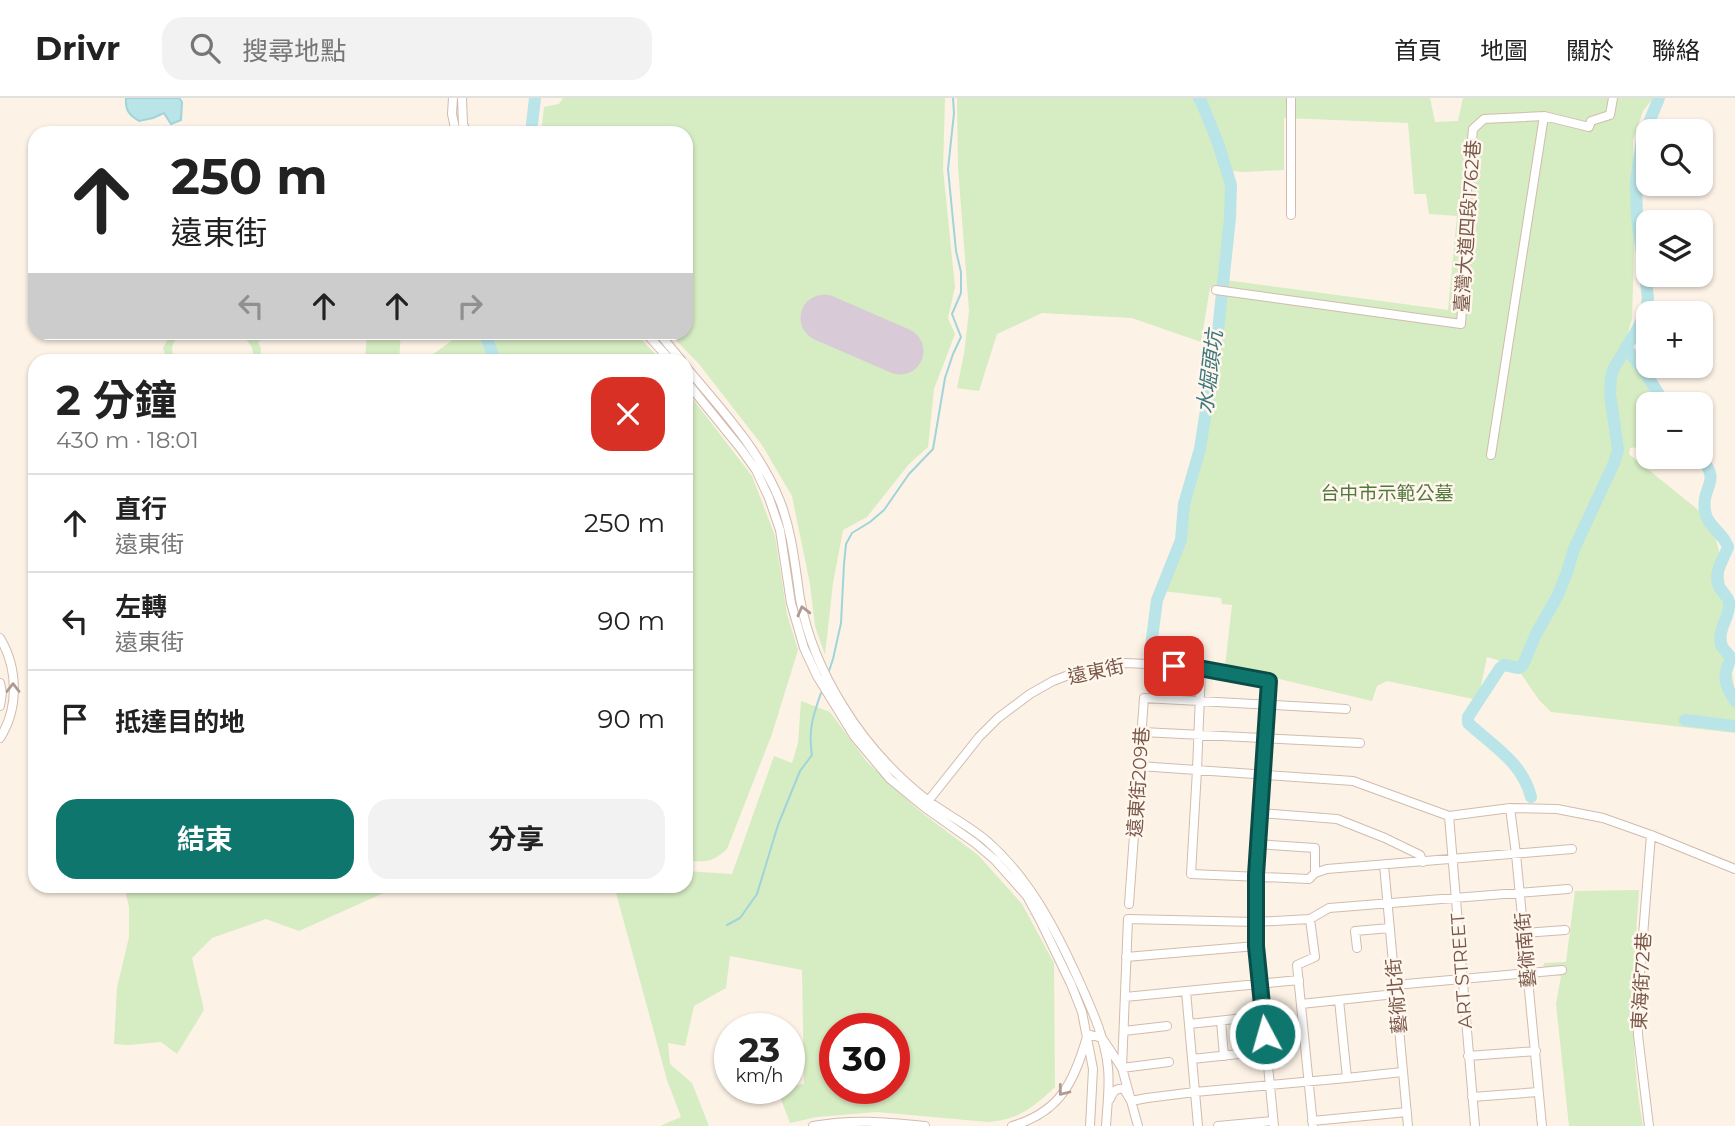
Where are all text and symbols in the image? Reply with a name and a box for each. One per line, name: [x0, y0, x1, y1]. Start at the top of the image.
search box: [162, 17, 652, 80]
text: Drivr: [35, 28, 120, 68]
icon: search: [186, 29, 224, 67]
text: 搜尋地點: [242, 35, 346, 67]
text: 首頁: [1394, 36, 1442, 65]
text: 地圖: [1480, 36, 1528, 65]
text: 關於: [1566, 36, 1614, 65]
text: 聯絡: [1652, 36, 1700, 65]
map controls: [1636, 119, 1713, 469]
button: search: [1636, 119, 1713, 196]
street label: 臺灣大道四段1762巷: [1450, 139, 1485, 313]
text: 250 m: [171, 147, 328, 206]
icon: ahead: [56, 154, 147, 245]
button: layers: [1636, 210, 1713, 287]
text: 遠東街: [171, 213, 267, 252]
icon: left: [232, 287, 270, 325]
icon: ahead: [305, 287, 343, 325]
icon: ahead: [378, 287, 416, 325]
icon: right: [451, 287, 489, 325]
button: +: [1636, 301, 1713, 378]
water label: 水堀頭坑: [1192, 326, 1227, 415]
text: 2 分鐘: [56, 374, 177, 426]
button: close: [591, 377, 665, 451]
button: −: [1636, 392, 1713, 469]
text: 430 m · 18:01: [56, 426, 199, 454]
park label: 台中市示範公墓: [1320, 482, 1454, 505]
text: 直行: [115, 493, 167, 525]
icon: ahead: [56, 504, 94, 542]
text: 250 m: [584, 507, 665, 539]
text: 遠東街: [115, 530, 184, 558]
text: 左轉: [115, 591, 167, 623]
icon: left: [56, 602, 94, 640]
text: 90 m: [598, 605, 665, 637]
one-way arrow: [797, 605, 811, 617]
text: 遠東街: [115, 628, 184, 656]
pin: [1144, 636, 1204, 696]
icon: arrive: [1155, 647, 1193, 685]
street label: 遠東街: [1066, 654, 1126, 689]
one-way arrow: [5, 682, 21, 693]
icon: arrive: [56, 700, 94, 738]
text: 90 m: [598, 703, 665, 735]
text: 抵達目的地: [115, 706, 245, 738]
street label: 遠東街209巷: [1123, 726, 1154, 838]
button: 結束: [56, 799, 354, 879]
button: 分享: [368, 799, 665, 879]
street label: 藝術南街: [1511, 911, 1540, 989]
street label: ART STREET: [1446, 912, 1477, 1029]
street label: 東海街72巷: [1627, 931, 1656, 1031]
street label: 藝術北街: [1382, 957, 1411, 1035]
position arrow: [1228, 997, 1302, 1071]
speed limit sign: 30: [819, 1013, 910, 1104]
text: 23: [739, 1028, 780, 1071]
text: km/h: [735, 1065, 784, 1087]
one-way arrow: [1059, 1084, 1072, 1096]

